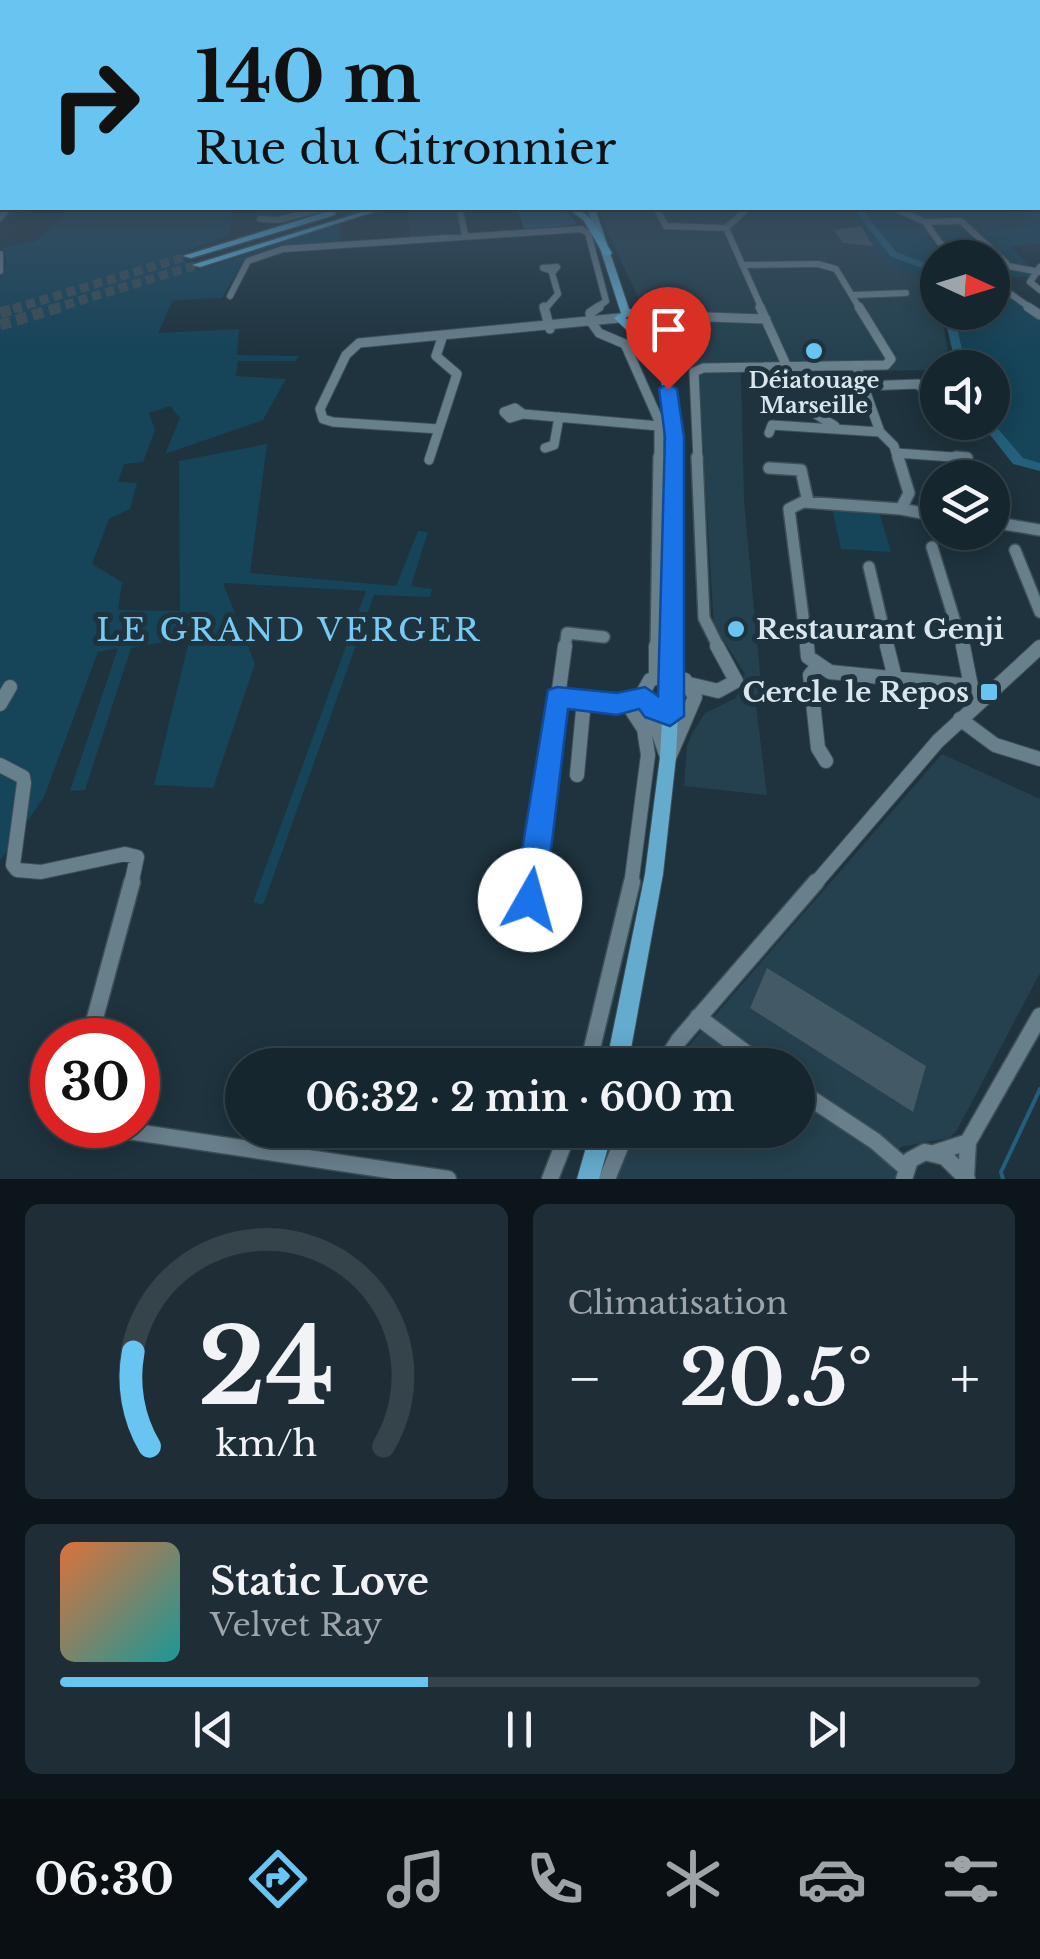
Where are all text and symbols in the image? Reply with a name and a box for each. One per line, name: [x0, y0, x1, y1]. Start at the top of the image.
text: 140 m: [195, 34, 421, 121]
icon: right: [30, 40, 160, 170]
text: Rue du Citronnier: [195, 120, 616, 176]
north arrow: [920, 240, 1010, 330]
map controls: [920, 240, 1010, 550]
pin: [626, 287, 711, 390]
icon: arrive: [641, 302, 696, 357]
marker: Déiatouage Marseille: [803, 340, 825, 362]
button: sound: [920, 350, 1010, 440]
place label: Déiatouage Marseille: [749, 367, 880, 419]
button: layers: [920, 460, 1010, 550]
district label: LE GRAND VERGER: [96, 610, 482, 650]
place label: Restaurant Genji: [756, 612, 1004, 647]
marker: Restaurant Genji: [725, 618, 747, 640]
place label: Cercle le Repos: [742, 675, 969, 710]
marker: Cercle le Repos: [978, 681, 1000, 703]
position arrow: [478, 848, 582, 952]
speed limit sign: 30: [30, 1018, 160, 1148]
text: 06:32 · 2 min · 600 m: [305, 1074, 735, 1121]
text: Climatisation: [568, 1283, 788, 1323]
text: 24: [198, 1303, 335, 1432]
text: 20.5°: [679, 1332, 873, 1425]
text: −: [568, 1345, 602, 1413]
text: +: [950, 1345, 980, 1413]
text: km/h: [216, 1421, 317, 1466]
text: Static Love: [210, 1558, 429, 1605]
text: Velvet Ray: [210, 1605, 382, 1645]
icon: previous: [186, 1702, 241, 1757]
icon: pause: [492, 1702, 547, 1757]
icon: next: [799, 1702, 854, 1757]
icon: directions: [243, 1844, 313, 1914]
icon: music: [381, 1844, 451, 1914]
icon: phone: [520, 1844, 590, 1914]
icon: climate: [658, 1844, 728, 1914]
icon: car: [797, 1844, 867, 1914]
icon: filters: [936, 1844, 1006, 1914]
text: 06:30: [34, 1851, 174, 1907]

